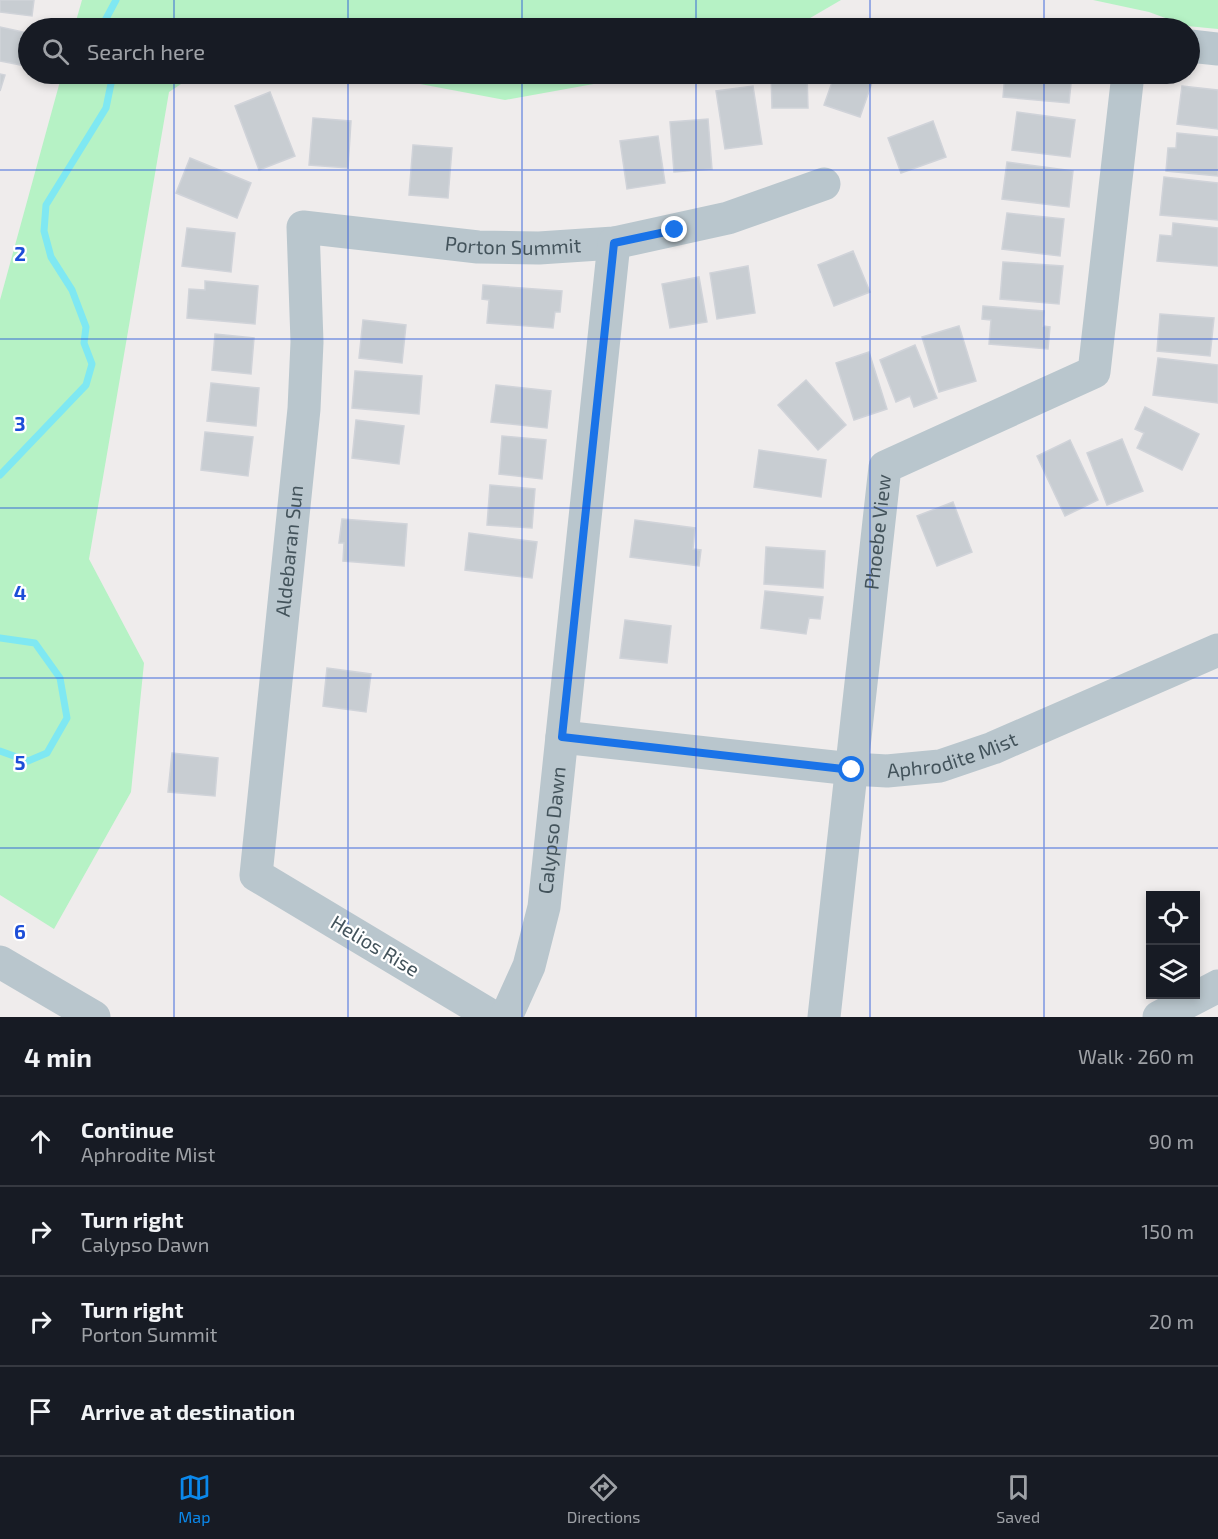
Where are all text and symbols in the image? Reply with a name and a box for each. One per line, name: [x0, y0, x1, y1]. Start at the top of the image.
search box: [18, 18, 1200, 84]
icon: search: [39, 35, 72, 68]
text: Search here: [87, 38, 205, 64]
route end: [661, 216, 687, 242]
street label: Porton Summit: [444, 230, 582, 259]
text: 2: [14, 241, 26, 265]
text: 3: [14, 411, 26, 435]
street label: Phoebe View: [858, 473, 895, 591]
street label: Aldebaran Sun: [270, 484, 307, 618]
text: 4: [14, 580, 27, 604]
street label: Aphrodite Mist: [886, 726, 1021, 782]
text: 5: [14, 750, 26, 774]
route start: [838, 756, 864, 782]
street label: Calypso Dawn: [532, 765, 570, 895]
map controls: [1146, 891, 1200, 999]
button: locate: [1146, 891, 1200, 945]
street label: Helios Rise: [327, 909, 424, 981]
text: 6: [14, 919, 26, 943]
button: layers: [1146, 945, 1200, 999]
text: 4 min: [24, 1041, 92, 1072]
text: Walk · 260 m: [1078, 1044, 1194, 1068]
text: Continue: [81, 1116, 174, 1142]
icon: ahead: [24, 1125, 57, 1158]
text: 90 m: [1149, 1129, 1194, 1153]
text: Aphrodite Mist: [81, 1142, 215, 1166]
text: Turn right: [81, 1206, 183, 1232]
icon: right: [24, 1215, 57, 1248]
text: 150 m: [1141, 1219, 1194, 1243]
text: Calypso Dawn: [81, 1232, 209, 1256]
text: Turn right: [81, 1296, 183, 1322]
icon: right: [24, 1305, 57, 1338]
text: 20 m: [1149, 1309, 1194, 1333]
text: Porton Summit: [81, 1322, 217, 1346]
icon: arrive: [24, 1395, 57, 1428]
text: Arrive at destination: [81, 1398, 295, 1424]
tab: Map: [178, 1471, 211, 1526]
tab: Directions: [567, 1471, 640, 1526]
tab: Saved: [996, 1471, 1040, 1526]

